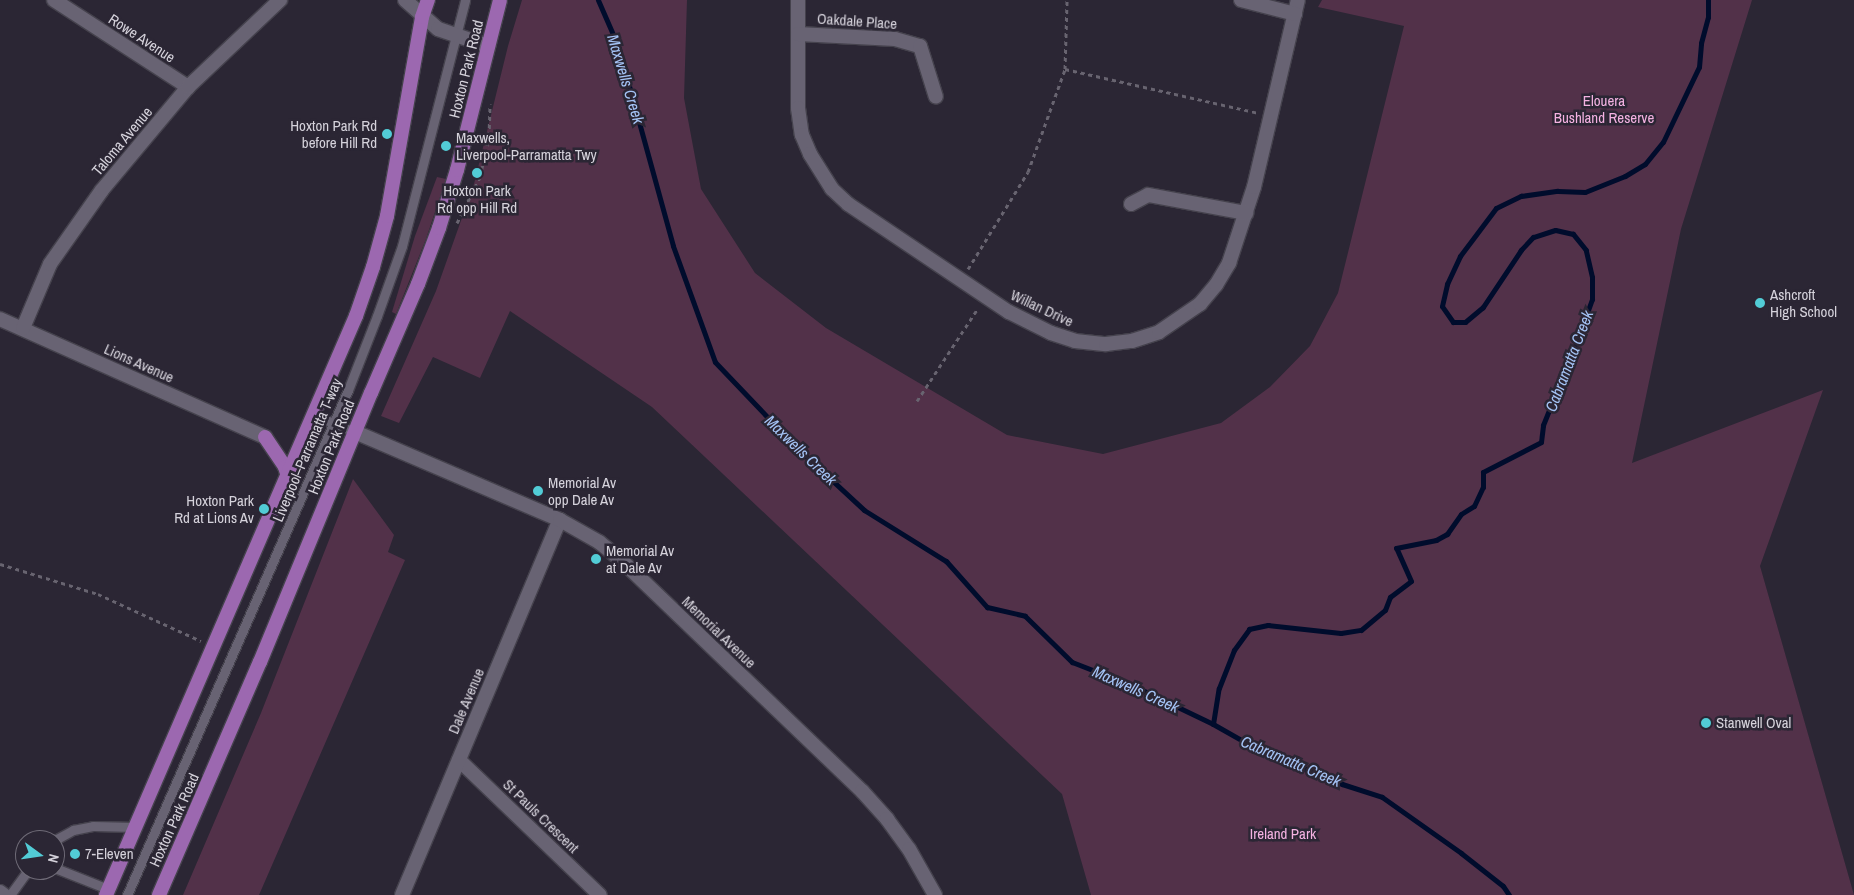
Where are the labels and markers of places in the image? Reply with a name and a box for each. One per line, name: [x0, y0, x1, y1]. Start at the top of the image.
place label: Hoxton Park Rd before Hill Rd: [290, 116, 377, 151]
marker: Hoxton Park Rd before Hill Rd: [381, 128, 393, 140]
place label: Maxwells, Liverpool-Parramatta Twy: [456, 128, 597, 163]
marker: Maxwells, Liverpool-Parramatta Twy: [440, 140, 452, 152]
marker: Hoxton Park Rd opp Hill Rd: [471, 167, 483, 179]
place label: Hoxton Park Rd opp Hill Rd: [437, 181, 517, 216]
place label: Ashcroft High School: [1770, 285, 1837, 320]
marker: Ashcroft High School: [1754, 297, 1766, 309]
place label: Memorial Av opp Dale Av: [548, 473, 617, 508]
marker: Memorial Av opp Dale Av: [532, 485, 544, 497]
place label: Hoxton Park Rd at Lions Av: [174, 491, 254, 526]
marker: Hoxton Park Rd at Lions Av: [258, 503, 270, 515]
place label: Memorial Av at Dale Av: [606, 541, 675, 576]
marker: Memorial Av at Dale Av: [590, 553, 602, 565]
place label: Stanwell Oval: [1716, 714, 1791, 732]
marker: Stanwell Oval: [1700, 717, 1712, 729]
place label: 7-Eleven: [85, 845, 134, 863]
marker: 7-Eleven: [69, 848, 81, 860]

